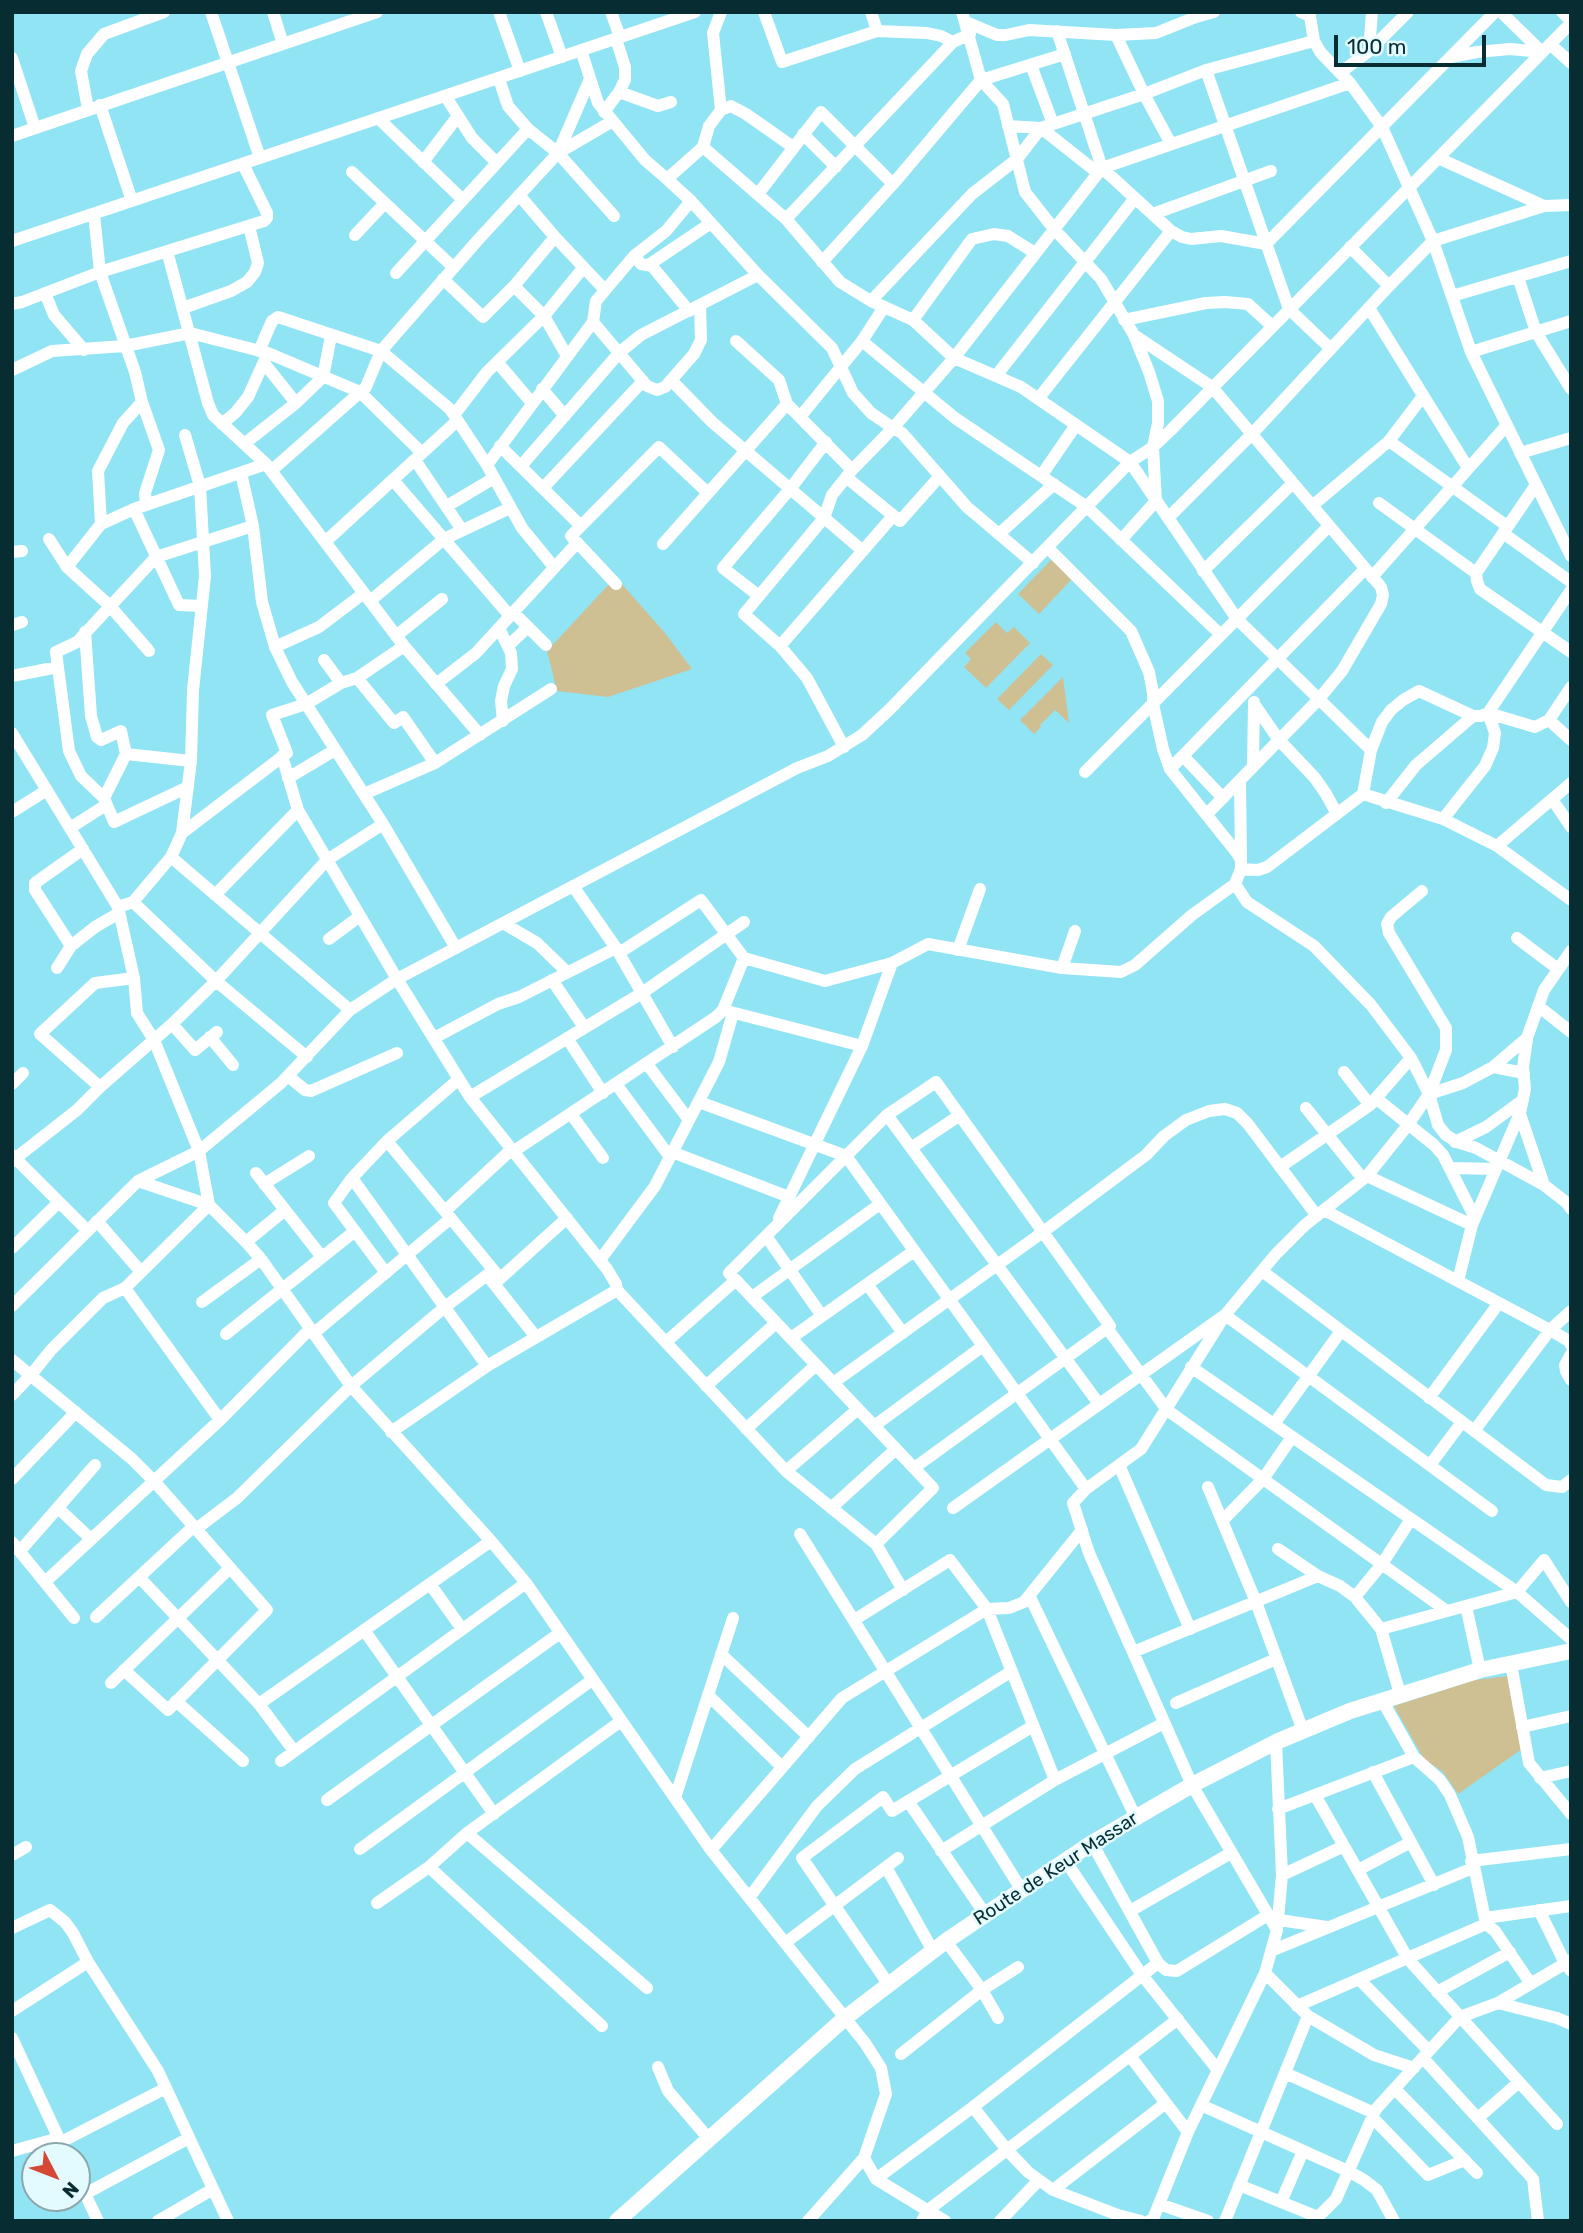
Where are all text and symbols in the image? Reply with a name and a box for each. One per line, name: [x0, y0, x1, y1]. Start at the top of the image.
scale bar: [1338, 21, 1490, 65]
text: 100 m: [1347, 34, 1406, 59]
street label: Route de Keur Massar: [970, 1807, 1142, 1931]
north arrow: [21, 2142, 91, 2212]
text: N: [57, 2177, 84, 2203]

